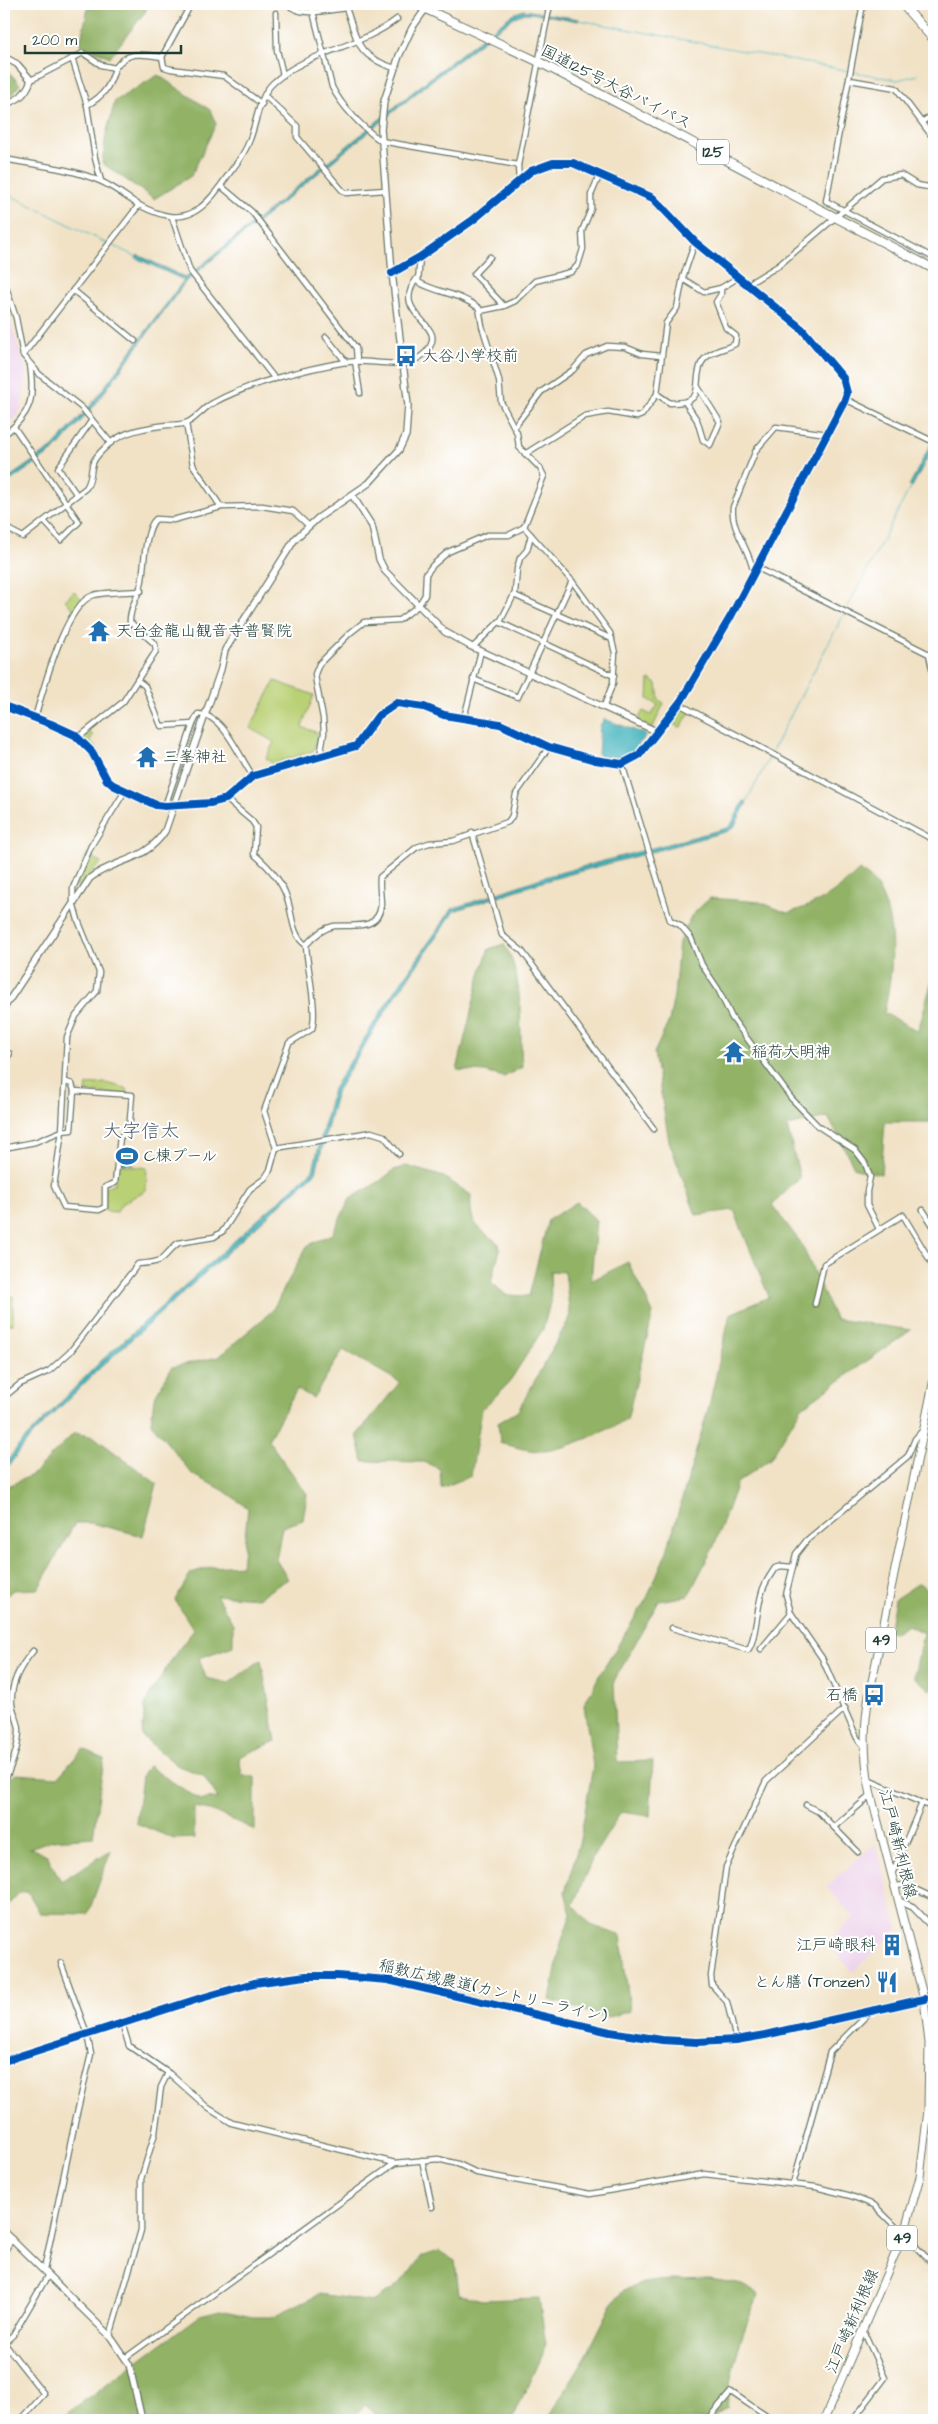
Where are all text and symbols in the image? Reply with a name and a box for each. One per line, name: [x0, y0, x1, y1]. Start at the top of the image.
scale bar: [25, 22, 181, 54]
text: 200 m: [32, 30, 78, 51]
street label: 国道125号大谷バイパス: [537, 39, 695, 135]
road number: 125: [697, 140, 729, 164]
bus stop icon: 大谷小学校前: [393, 343, 419, 369]
place label: 大谷小学校前: [422, 345, 518, 367]
temple icon: 天台金龍山観音寺普賢院: [86, 618, 112, 644]
place label: 天台金龍山観音寺普賢院: [116, 620, 292, 642]
temple icon: 三峯神社: [134, 744, 160, 770]
place label: 三峯神社: [163, 746, 227, 768]
temple icon: 稲荷大明神: [721, 1039, 747, 1065]
place label: 稲荷大明神: [751, 1041, 831, 1063]
district label: 大字信太: [103, 1118, 179, 1145]
sports icon: C棟プール: [114, 1143, 140, 1169]
place label: C棟プール: [144, 1145, 217, 1167]
road number: 49: [866, 1628, 896, 1652]
bus stop icon: 石橋: [861, 1682, 887, 1708]
place label: 石橋: [826, 1684, 858, 1706]
street label: 江戸崎新利根線: [874, 1787, 922, 1901]
building icon: 江戸崎眼科: [879, 1932, 905, 1958]
place label: 江戸崎眼科: [796, 1934, 876, 1956]
street label: 稲敷広域農道(カントリーライン): [377, 1954, 610, 2028]
restaurant icon: とん膳 (Tonzen): [874, 1969, 900, 1995]
place label: とん膳 (Tonzen): [754, 1971, 870, 1993]
road number: 49: [887, 2226, 917, 2250]
street label: 江戸崎新利根線: [820, 2265, 884, 2377]

